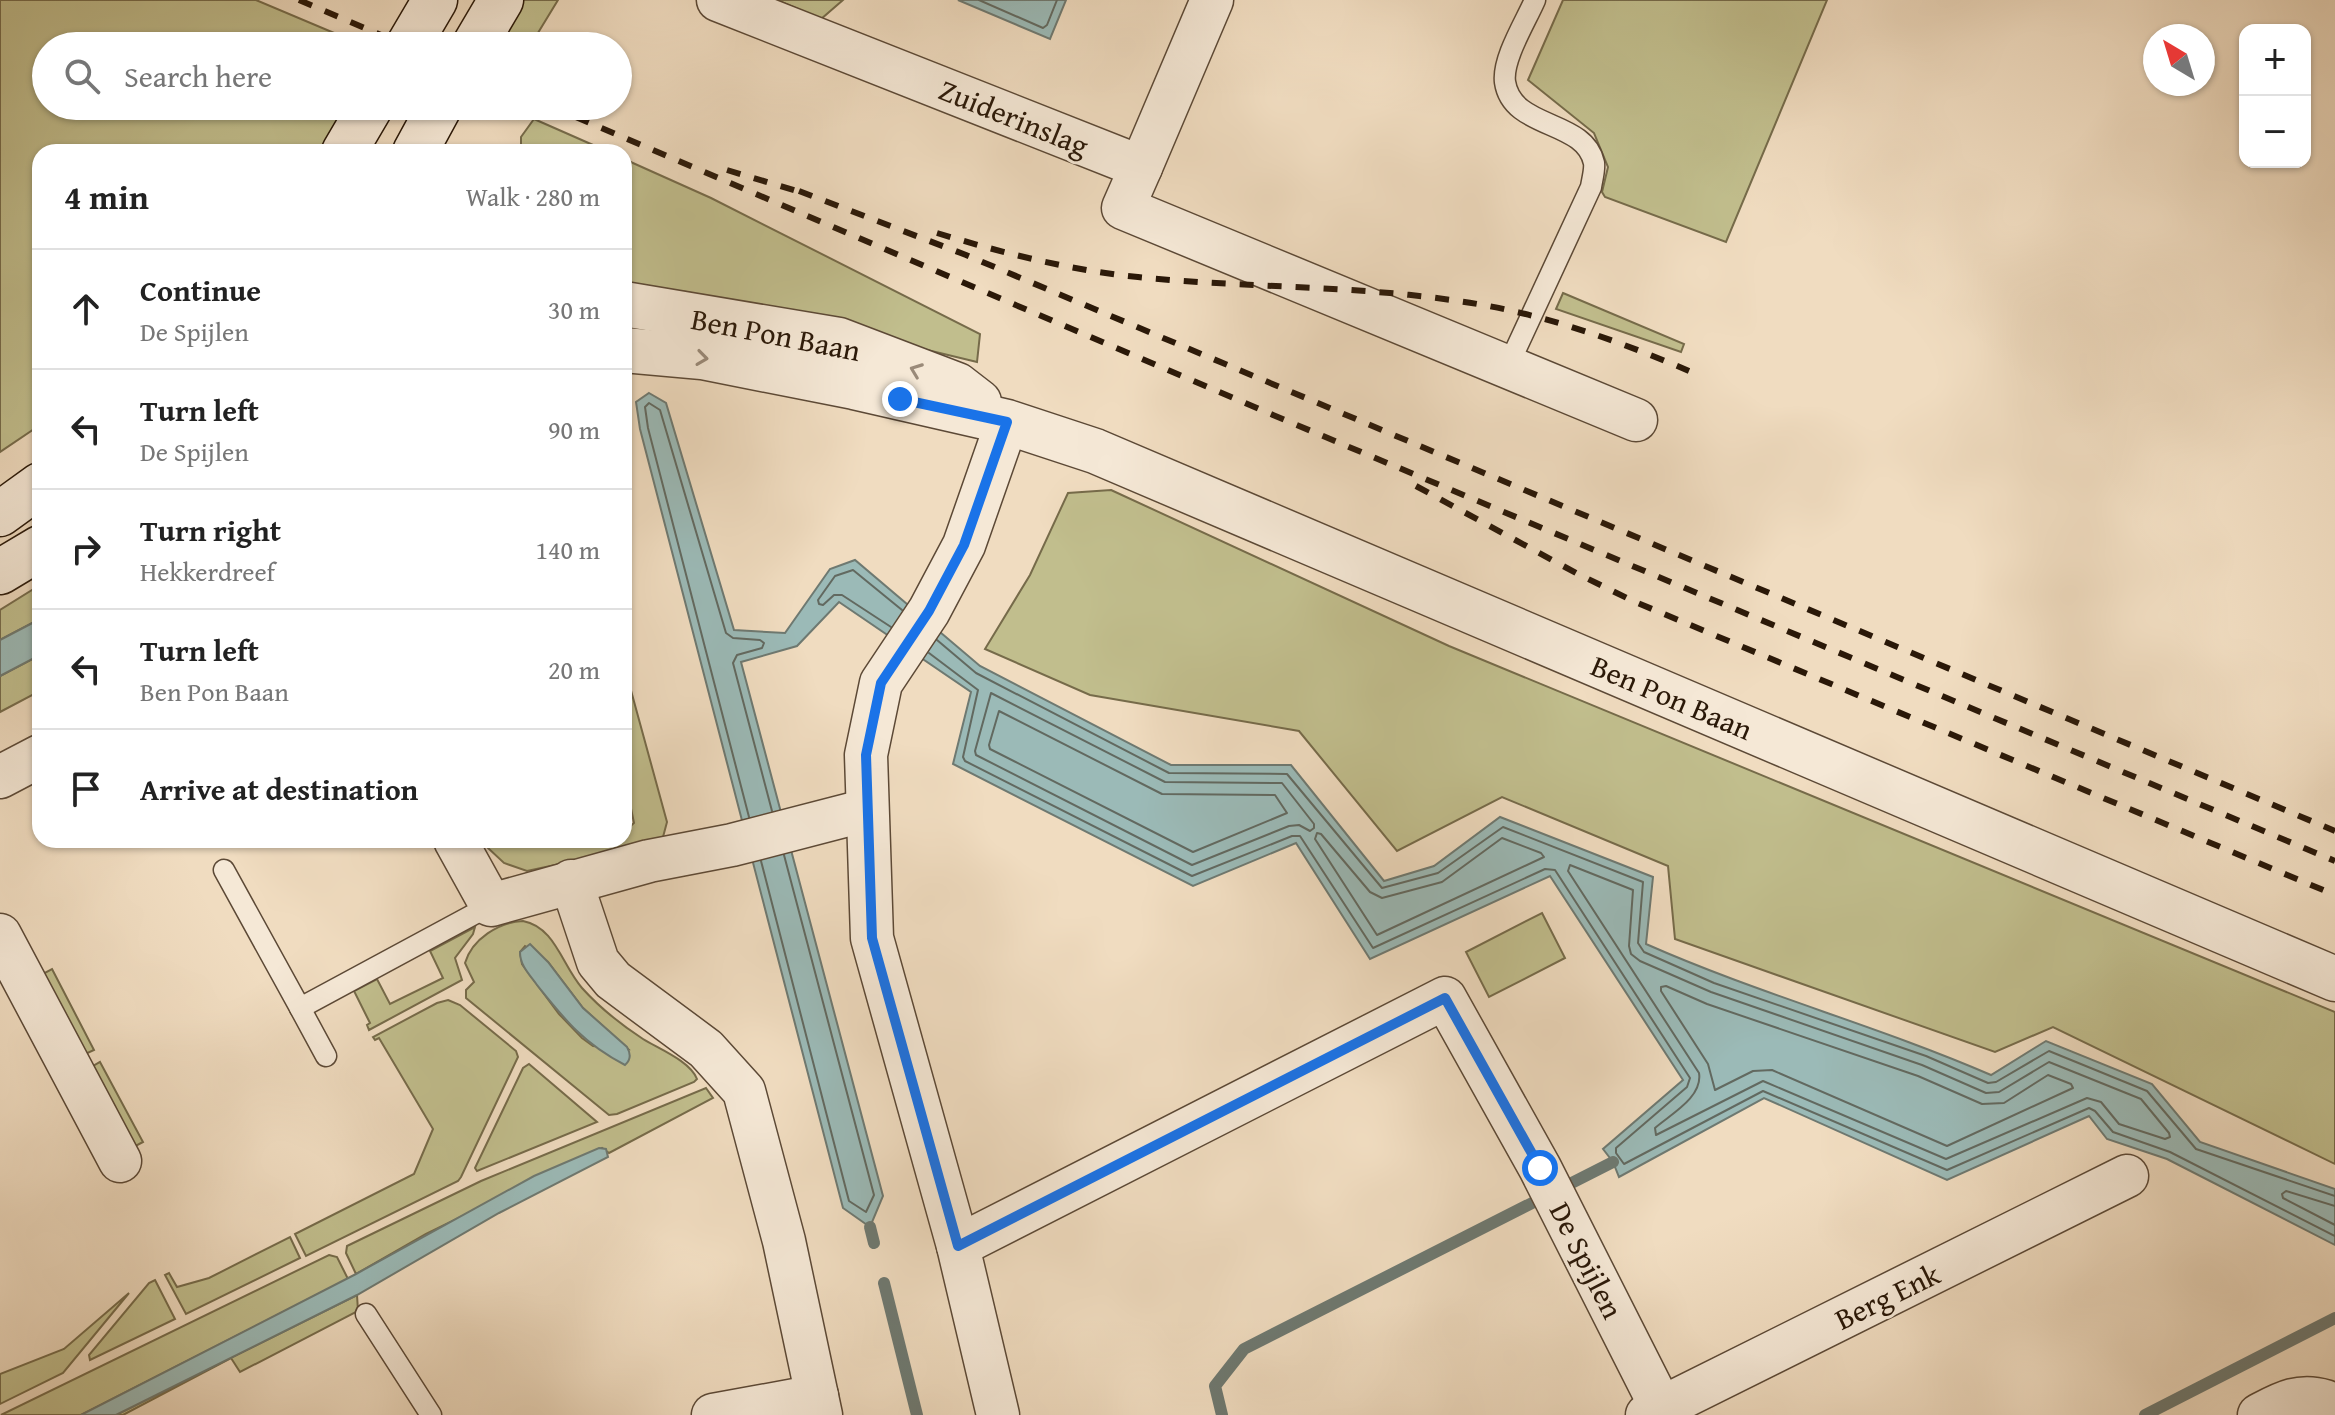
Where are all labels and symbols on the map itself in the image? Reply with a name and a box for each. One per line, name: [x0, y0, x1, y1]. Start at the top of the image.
north arrow: [2143, 24, 2215, 96]
street label: Zuiderinslag: [933, 67, 1095, 167]
street label: Ben Pon Baan: [688, 296, 865, 372]
one-way arrow: [695, 349, 708, 366]
one-way arrow: [910, 363, 924, 380]
route end: [882, 381, 918, 417]
street label: Ben Pon Baan: [1584, 643, 1760, 751]
route start: [1522, 1150, 1558, 1186]
street label: De Spijlen: [1539, 1194, 1635, 1326]
street label: Berg Enk: [1827, 1251, 1948, 1340]

